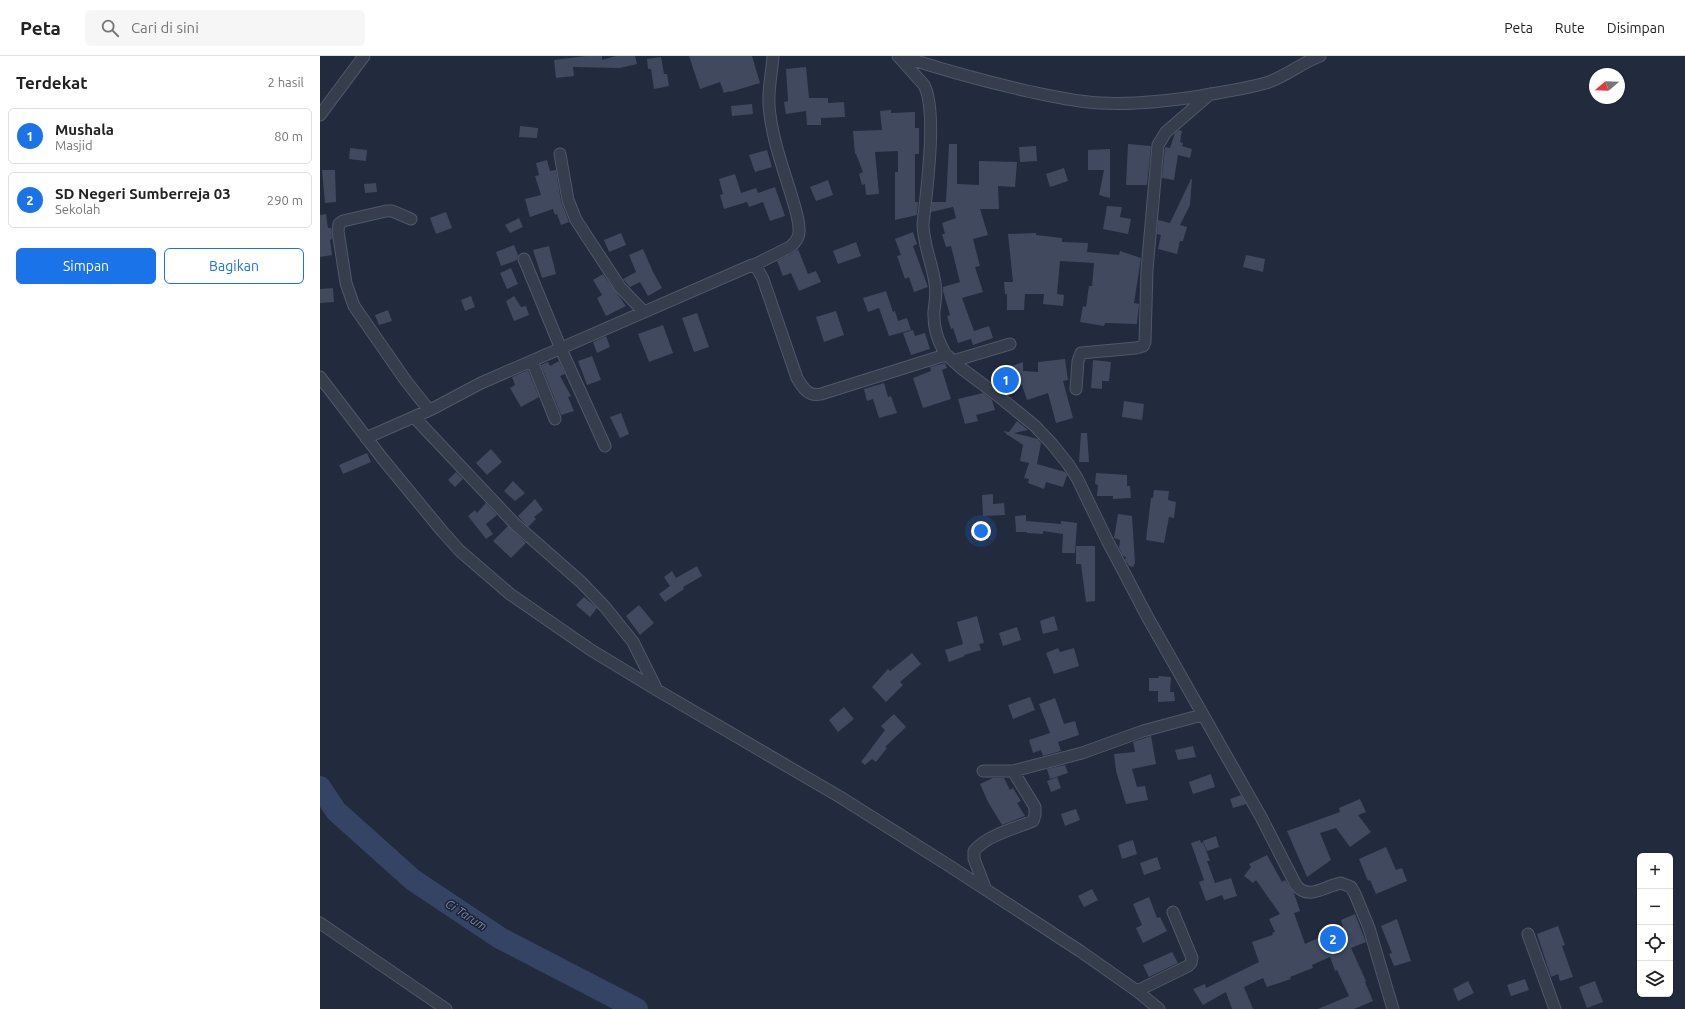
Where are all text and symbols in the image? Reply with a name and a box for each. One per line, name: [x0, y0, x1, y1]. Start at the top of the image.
search box: [85, 10, 365, 46]
text: Peta: [20, 17, 61, 39]
icon: search: [99, 17, 121, 39]
text: Cari di sini: [131, 19, 199, 36]
text: Peta: [1504, 20, 1533, 36]
text: Rute: [1555, 20, 1585, 36]
text: Disimpan: [1607, 20, 1665, 36]
north arrow: [1589, 68, 1625, 104]
text: Terdekat: [16, 73, 88, 92]
text: 2 hasil: [267, 75, 304, 89]
text: Mushala: [55, 121, 114, 138]
text: 1: [26, 129, 34, 143]
text: 80 m: [274, 129, 303, 143]
text: Masjid: [55, 138, 93, 152]
text: SD Negeri Sumberreja 03: [55, 185, 231, 202]
text: 2: [26, 193, 34, 207]
text: 290 m: [267, 193, 303, 207]
text: Sekolah: [55, 202, 100, 216]
button: Simpan: [16, 248, 156, 284]
button: Bagikan: [164, 248, 304, 284]
pin: 1: [993, 365, 1019, 395]
your location: [971, 521, 991, 541]
map controls: [1637, 853, 1673, 997]
button: +: [1637, 853, 1673, 889]
button: −: [1637, 889, 1673, 925]
water label: Ci Tarum: [443, 896, 489, 933]
pin: 2: [1320, 924, 1346, 954]
button: locate: [1637, 925, 1673, 961]
button: layers: [1637, 961, 1673, 997]

